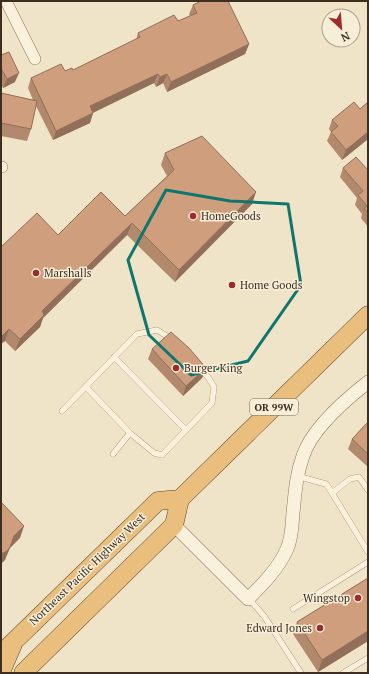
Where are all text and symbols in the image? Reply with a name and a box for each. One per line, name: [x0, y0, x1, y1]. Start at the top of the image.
north arrow: [321, 8, 361, 48]
text: N: [338, 29, 352, 45]
place label: HomeGoods: [201, 209, 261, 223]
marker: HomeGoods: [188, 211, 198, 221]
place label: Marshalls: [44, 266, 92, 280]
marker: Marshalls: [31, 268, 41, 278]
place label: Home Goods: [240, 278, 303, 292]
marker: Home Goods: [227, 280, 237, 290]
place label: Burger King: [184, 361, 242, 375]
marker: Burger King: [171, 363, 181, 373]
road number: OR 99W: [250, 399, 298, 415]
street label: Northeast Pacific Highway West: [26, 510, 148, 628]
place label: Wingstop: [303, 591, 350, 605]
marker: Wingstop: [353, 593, 363, 603]
place label: Edward Jones: [246, 621, 312, 635]
marker: Edward Jones: [315, 623, 325, 633]

